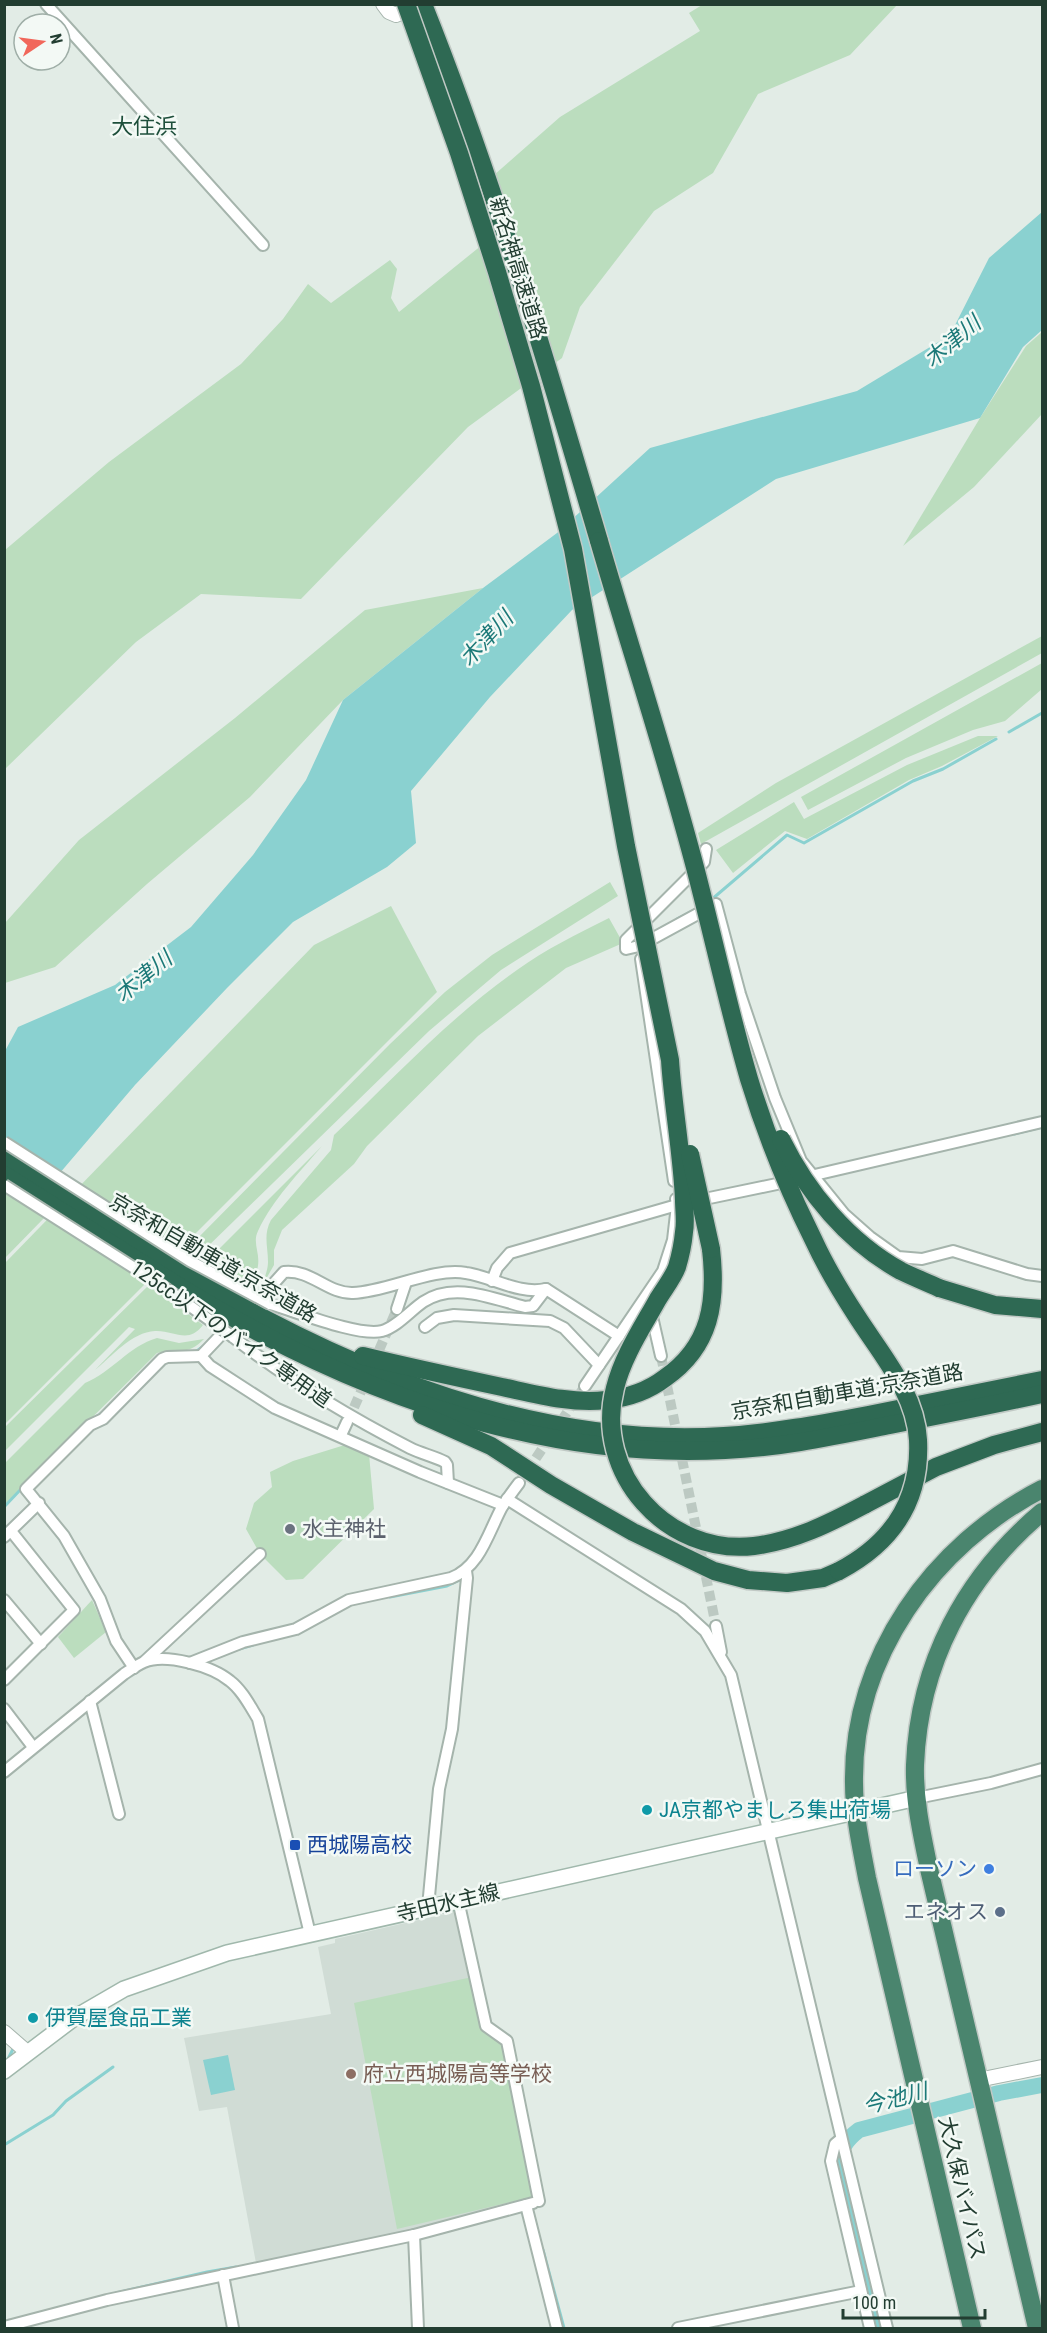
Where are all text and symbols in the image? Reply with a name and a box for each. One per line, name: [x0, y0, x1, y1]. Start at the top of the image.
north arrow: [12, 12, 72, 72]
text: N: [46, 32, 66, 46]
district label: 大住浜: [111, 114, 177, 139]
street label: 新名神高速道路: [485, 194, 551, 342]
water label: 木津川: [919, 309, 987, 372]
water label: 木津川: [455, 604, 519, 671]
water label: 木津川: [110, 945, 178, 1007]
street label: 京奈和自動車道;京奈道路: [105, 1189, 321, 1327]
street label: 125cc以下のバイク専用道: [126, 1256, 336, 1412]
street label: 京奈和自動車道;京奈道路: [729, 1360, 965, 1424]
place label: 水主神社: [302, 1517, 386, 1541]
marker: 水主神社: [283, 1522, 297, 1536]
place label: JA京都やましろ集出荷場: [659, 1798, 891, 1822]
marker: JA京都やましろ集出荷場: [640, 1803, 654, 1817]
place label: 西城陽高校: [307, 1833, 412, 1857]
marker: 西城陽高校: [288, 1838, 302, 1852]
place label: ローソン: [893, 1857, 977, 1881]
marker: ローソン: [982, 1862, 996, 1876]
street label: 寺田水主線: [394, 1879, 502, 1927]
place label: エネオス: [904, 1900, 988, 1924]
marker: エネオス: [993, 1905, 1007, 1919]
place label: 伊賀屋食品工業: [45, 2006, 192, 2030]
marker: 伊賀屋食品工業: [26, 2011, 40, 2025]
place label: 府立西城陽高等学校: [363, 2062, 552, 2086]
marker: 府立西城陽高等学校: [344, 2067, 358, 2081]
water label: 今池川: [860, 2078, 932, 2119]
street label: 大久保バイパス: [934, 2114, 990, 2262]
scale bar: [843, 2282, 986, 2320]
text: 100 m: [852, 2292, 896, 2313]

